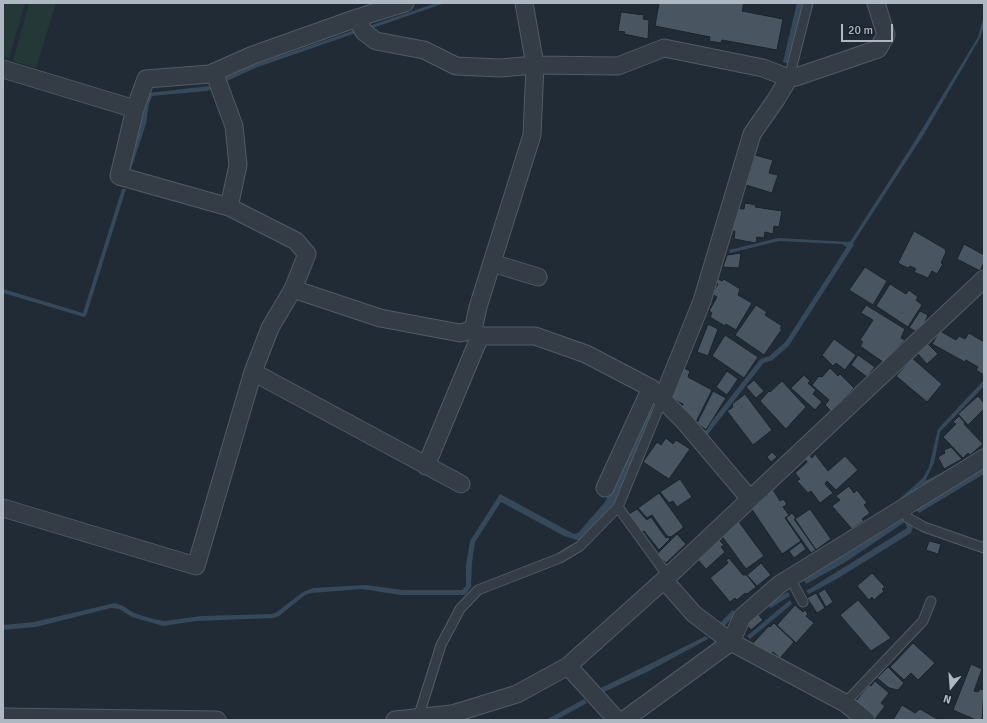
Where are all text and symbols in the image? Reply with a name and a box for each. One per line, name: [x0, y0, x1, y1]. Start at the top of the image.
scale bar: [843, 16, 895, 42]
text: 20 m: [848, 23, 873, 38]
north arrow: [931, 667, 971, 707]
text: N: [942, 692, 953, 706]

